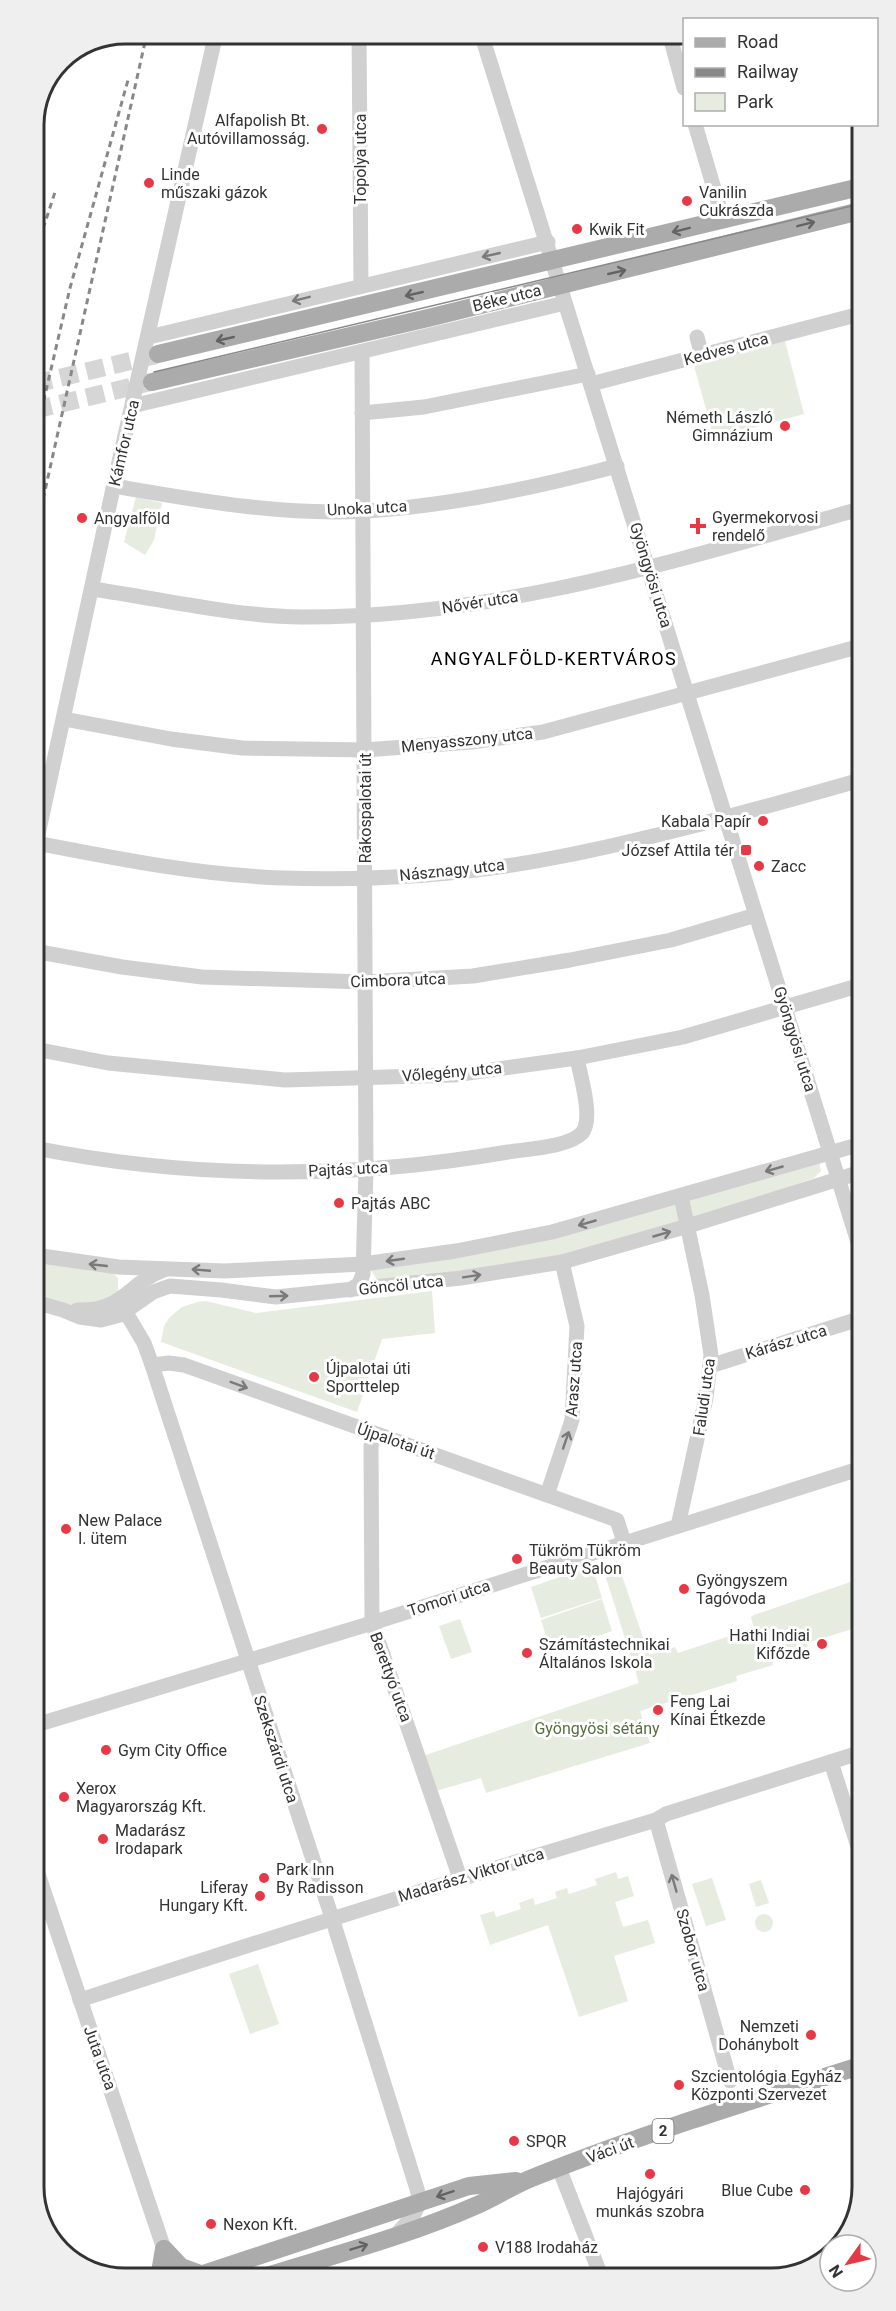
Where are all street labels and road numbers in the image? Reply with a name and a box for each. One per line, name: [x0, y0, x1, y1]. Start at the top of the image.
street label: Topolya utca: [351, 113, 370, 205]
street label: Béke utca: [471, 280, 543, 316]
street label: Kedves utca: [682, 329, 770, 369]
street label: Kámfor utca: [105, 398, 143, 488]
street label: Unoka utca: [326, 496, 408, 520]
street label: Gyöngyösi utca: [626, 520, 676, 630]
street label: Nővér utca: [440, 587, 520, 617]
street label: Menyasszony utca: [400, 724, 534, 756]
street label: Rákospalotai út: [356, 753, 375, 863]
street label: Násznagy utca: [399, 855, 505, 885]
street label: Cimbora utca: [350, 969, 446, 991]
street label: Gyöngyösi utca: [770, 984, 820, 1094]
street label: Vőlegény utca: [401, 1058, 503, 1086]
street label: Pajtás utca: [308, 1157, 388, 1181]
street label: Göncöl utca: [358, 1271, 444, 1299]
street label: Kárász utca: [743, 1321, 829, 1363]
street label: Arasz utca: [562, 1341, 586, 1417]
street label: Faludi utca: [689, 1357, 719, 1437]
street label: Újpalotai út: [355, 1419, 437, 1463]
street label: Tomori utca: [405, 1576, 493, 1620]
street label: Berettyó utca: [366, 1629, 416, 1725]
street label: Szekszárdi utca: [250, 1693, 302, 1805]
street label: Madarász Viktor utca: [396, 1844, 546, 1906]
street label: Szobor utca: [672, 1906, 714, 1994]
street label: Juta utca: [80, 2023, 120, 2093]
road number: 2: [652, 2119, 674, 2143]
street label: Váci út: [584, 2133, 636, 2167]

